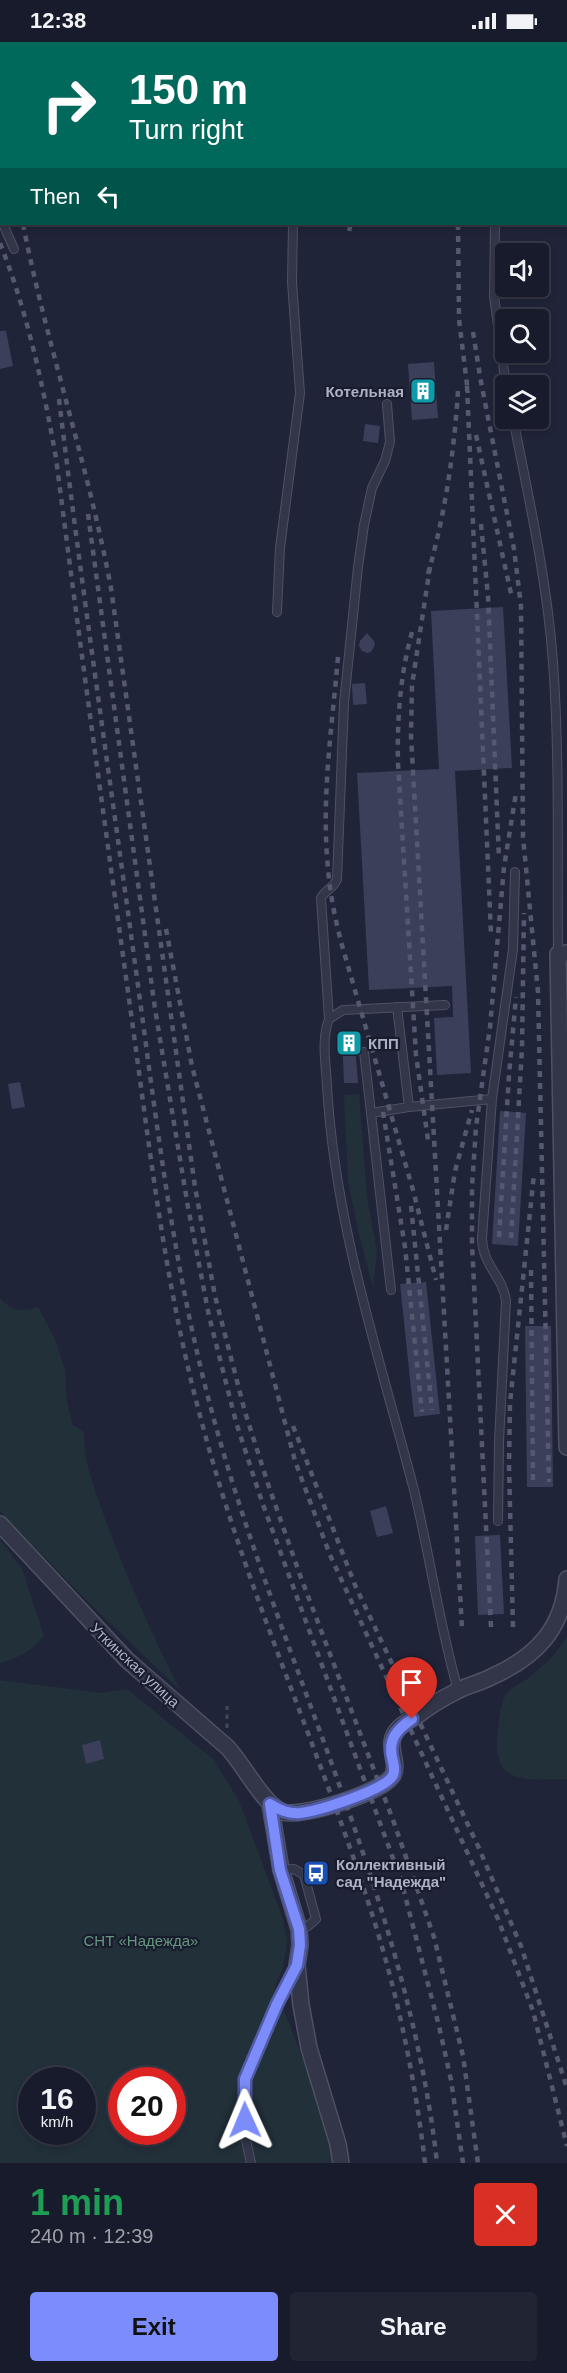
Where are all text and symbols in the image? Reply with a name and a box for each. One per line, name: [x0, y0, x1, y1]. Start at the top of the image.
text: 12:38: [30, 8, 86, 33]
icon: right: [30, 66, 108, 144]
text: 150 m: [129, 66, 248, 113]
text: Turn right: [129, 115, 244, 145]
icon: left: [92, 180, 125, 213]
text: Then: [30, 184, 80, 209]
map controls: [495, 243, 549, 429]
button: sound: [495, 243, 549, 297]
button: search: [495, 309, 549, 363]
button: layers: [495, 375, 549, 429]
building icon: Котельная: [408, 376, 438, 406]
place label: Котельная: [325, 383, 404, 400]
building icon: КПП: [334, 1028, 364, 1058]
place label: КПП: [368, 1035, 399, 1052]
street label: Уткинская улица: [87, 1619, 184, 1711]
pin: [386, 1657, 437, 1719]
icon: arrive: [395, 1666, 428, 1699]
place label: Коллективный сад "Надежда": [336, 1856, 446, 1890]
bus stop icon: Коллективный сад "Надежда": [301, 1858, 331, 1888]
park label: СНТ «Надежда»: [84, 1932, 198, 1949]
speed limit sign: 20: [108, 2067, 186, 2145]
text: 16: [40, 2082, 74, 2115]
position arrow: [213, 2088, 277, 2152]
text: km/h: [41, 2113, 73, 2130]
text: 1 min: [30, 2182, 124, 2223]
button: close: [474, 2183, 537, 2246]
text: 240 m · 12:39: [30, 2225, 153, 2247]
button: Exit: [30, 2292, 278, 2361]
button: Share: [290, 2292, 537, 2361]

